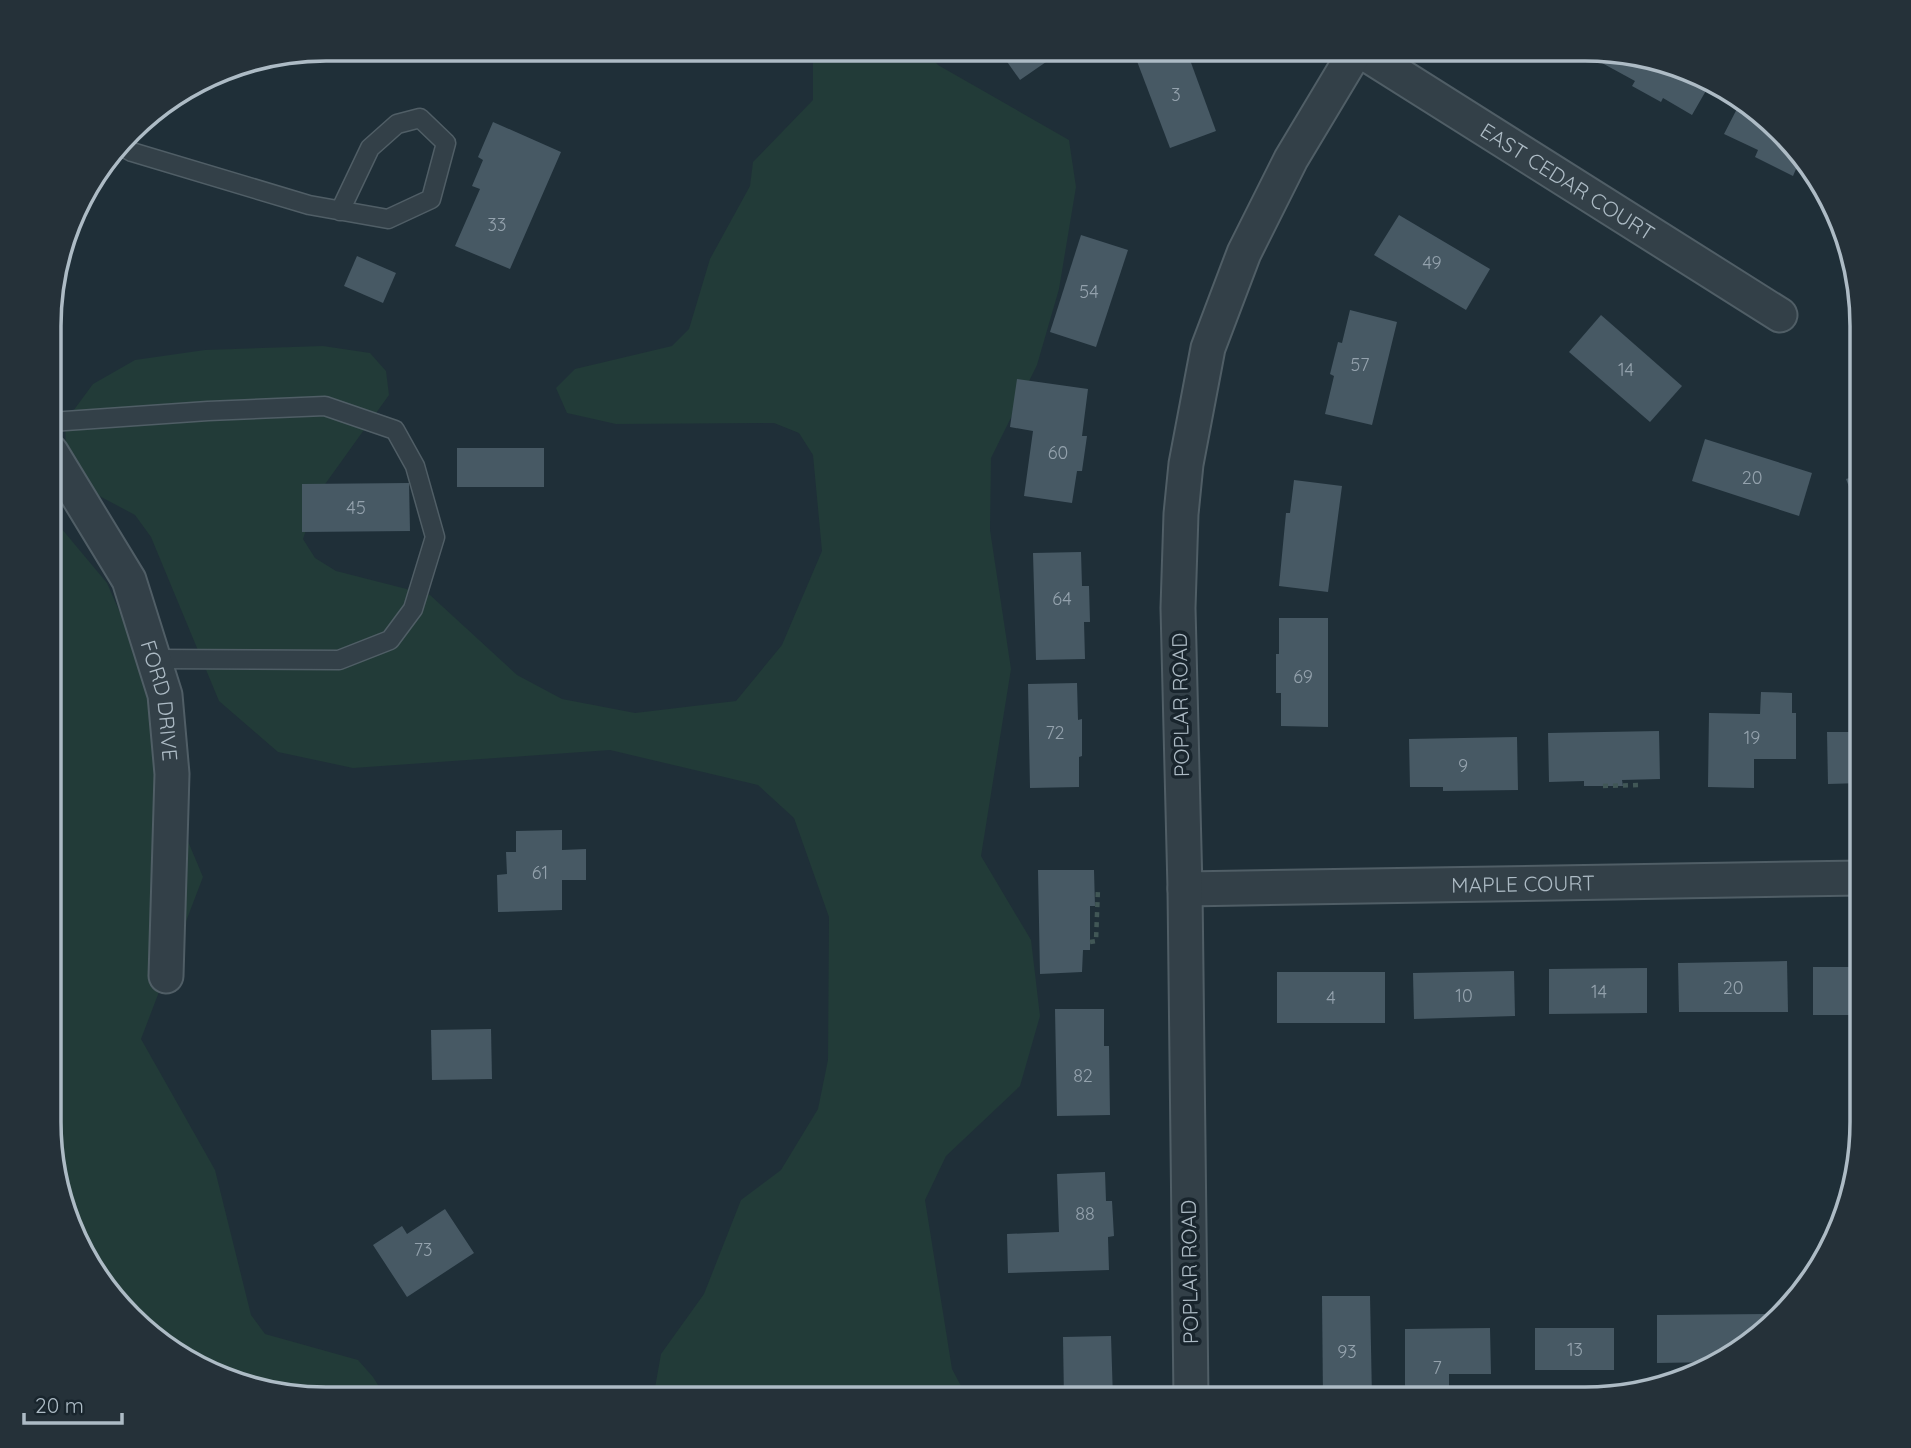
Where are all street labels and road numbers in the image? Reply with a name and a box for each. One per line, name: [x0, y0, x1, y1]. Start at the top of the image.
street label: EAST CEDAR COURT: [1476, 117, 1660, 246]
street label: POPLAR ROAD: [1166, 633, 1194, 777]
street label: FORD DRIVE: [136, 637, 184, 762]
street label: MAPLE COURT: [1451, 869, 1595, 898]
street label: POPLAR ROAD: [1175, 1200, 1203, 1344]

